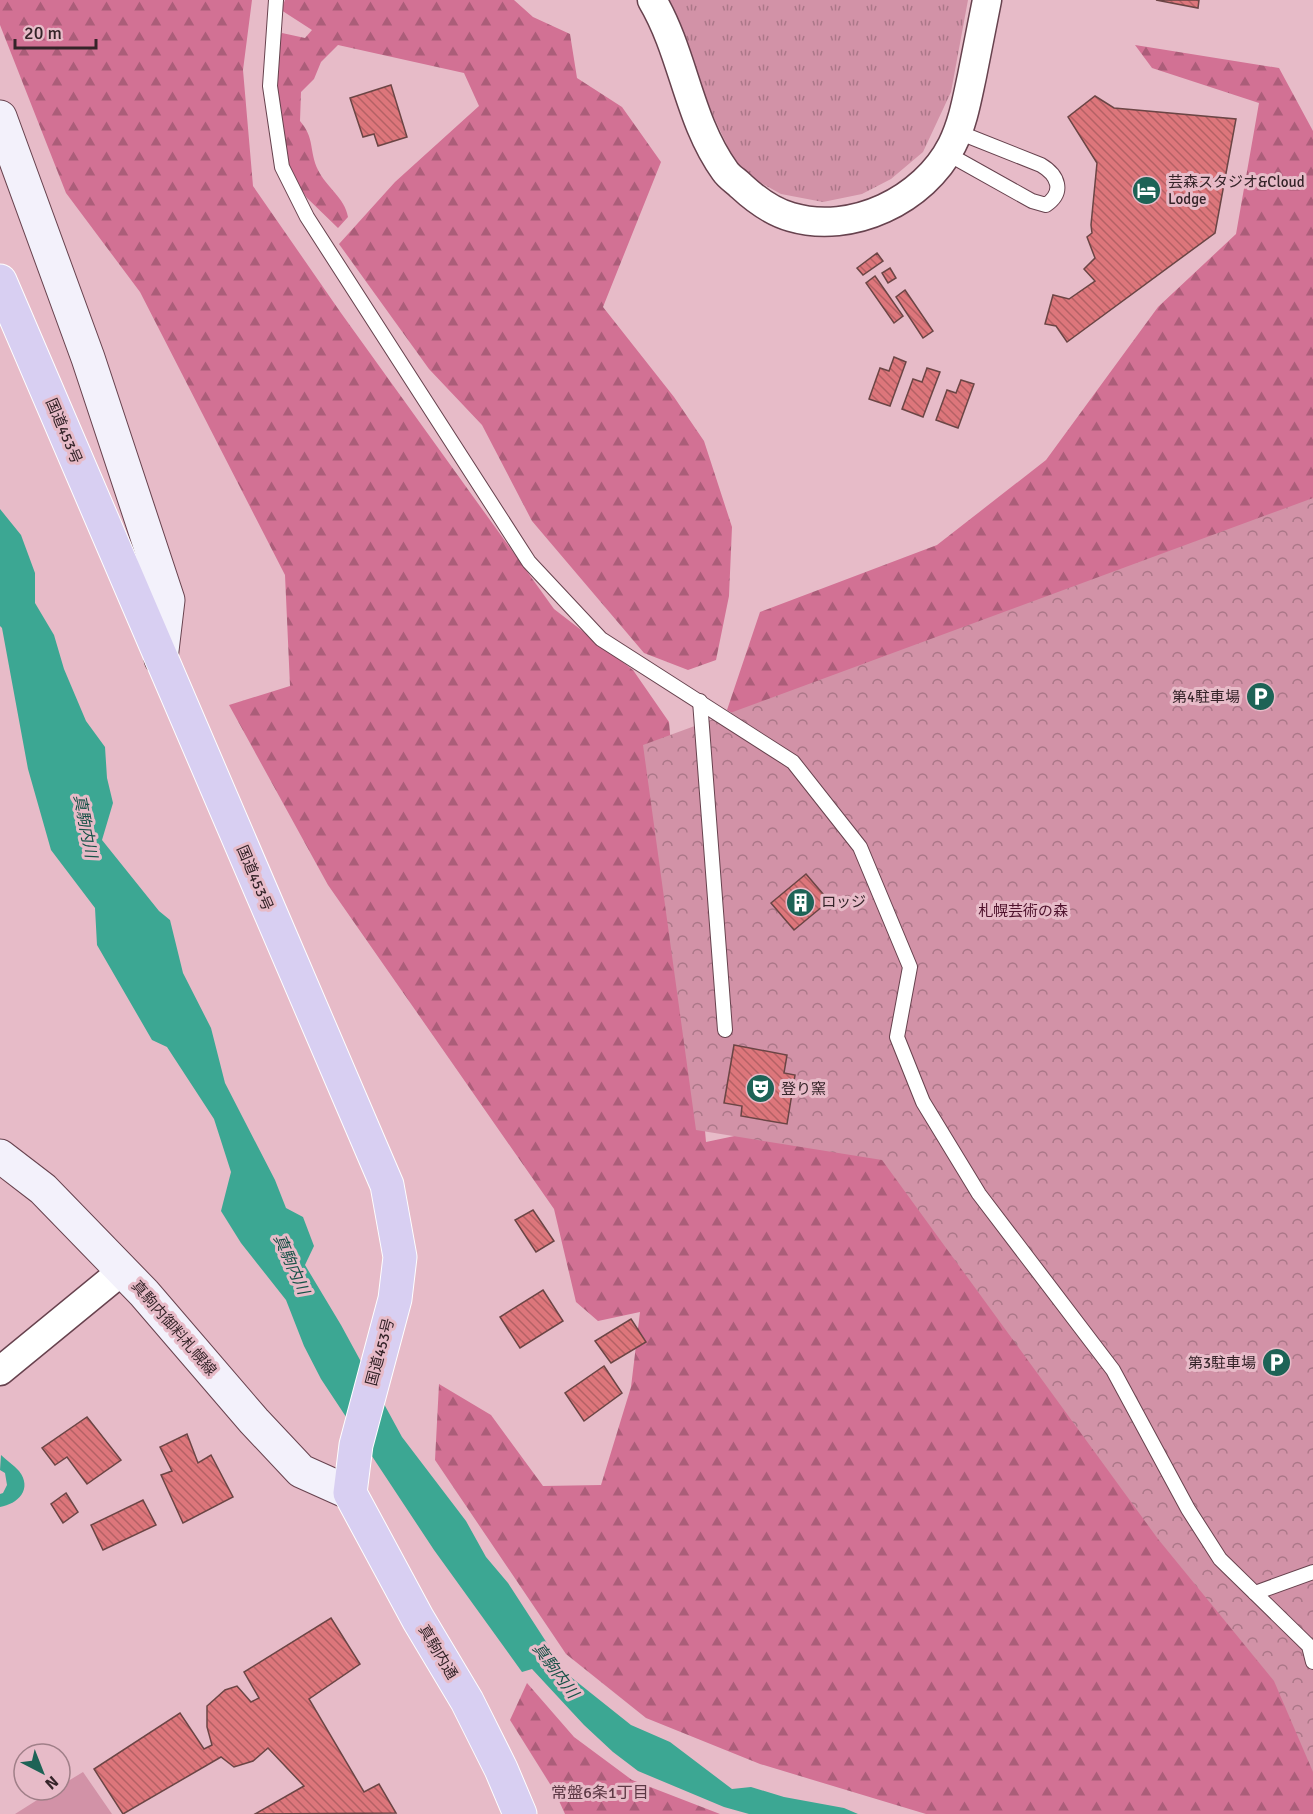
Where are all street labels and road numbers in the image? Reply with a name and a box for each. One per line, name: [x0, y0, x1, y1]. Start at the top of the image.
street label: 国道453号: [42, 396, 86, 466]
street label: 国道453号: [233, 843, 277, 913]
street label: 真駒内御料札幌線: [128, 1277, 220, 1379]
street label: 国道453号: [362, 1316, 398, 1388]
street label: 真駒内通: [415, 1622, 461, 1682]

